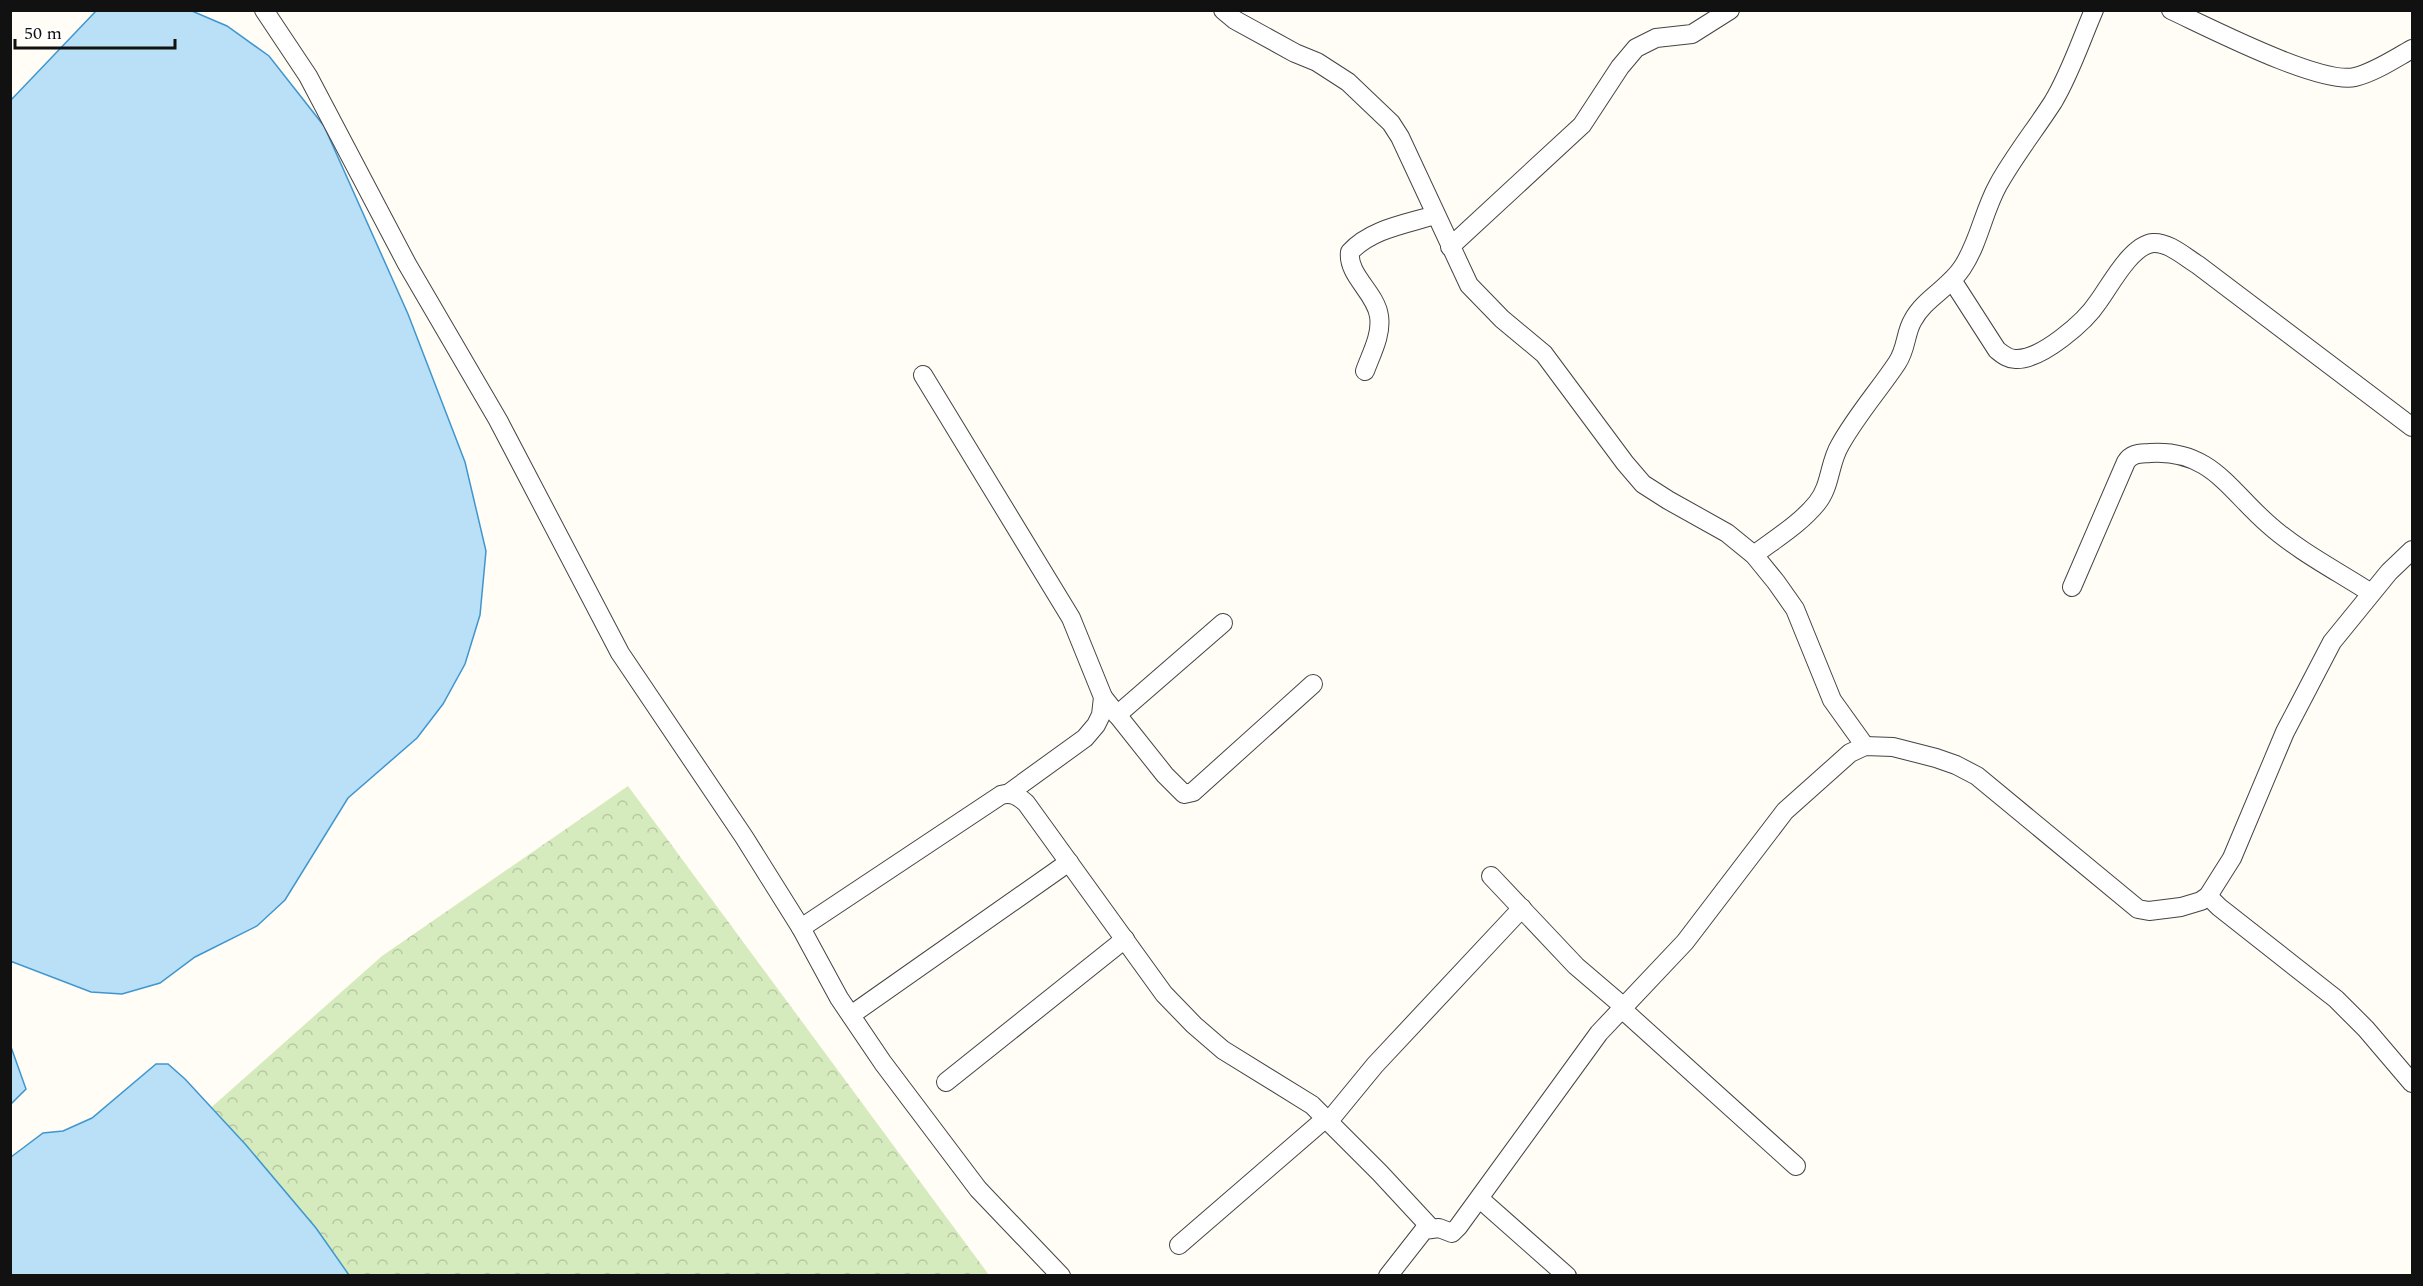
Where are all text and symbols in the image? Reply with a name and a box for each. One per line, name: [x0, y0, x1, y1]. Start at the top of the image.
scale bar: [15, 12, 176, 50]
text: 50 m: [24, 20, 62, 47]

